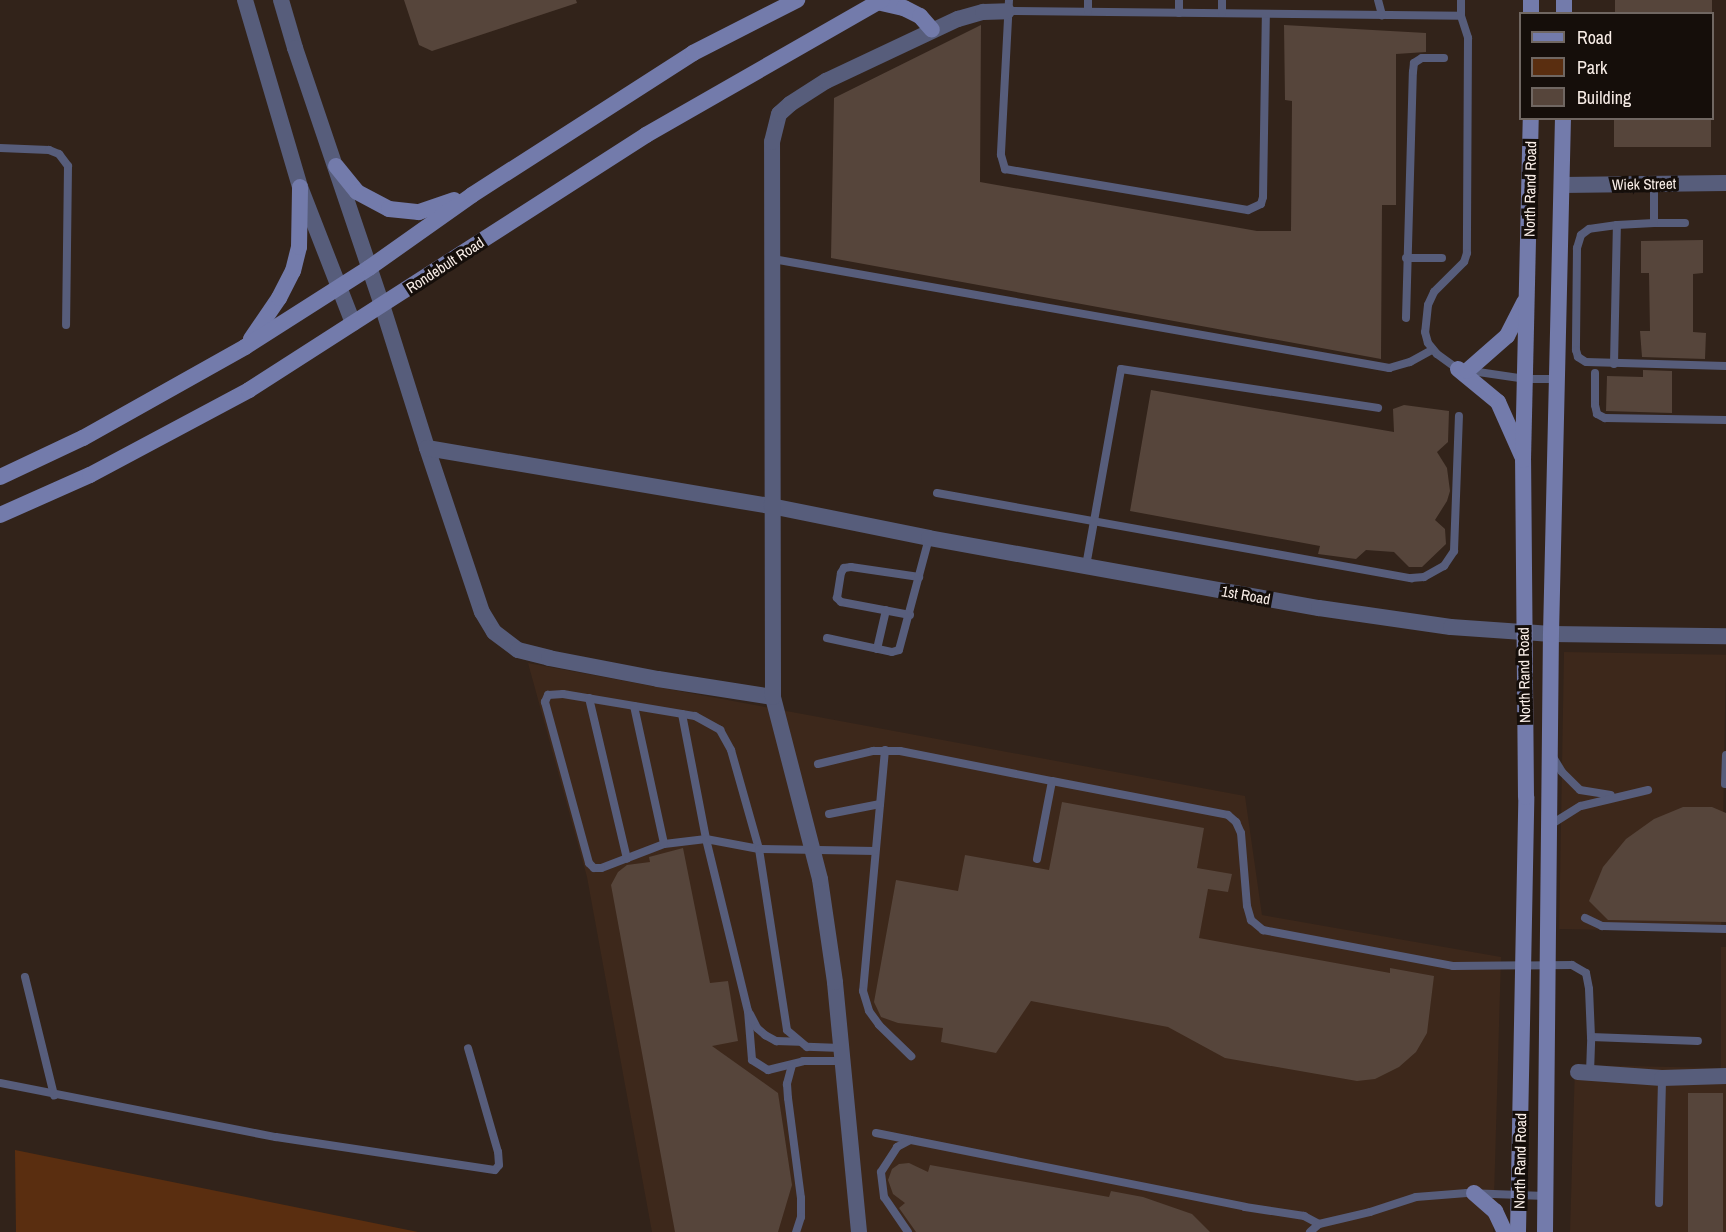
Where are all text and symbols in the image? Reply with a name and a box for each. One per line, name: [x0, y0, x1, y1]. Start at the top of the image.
legend: [1519, 12, 1714, 120]
text: Road: [1577, 25, 1612, 50]
text: Park: [1577, 55, 1607, 80]
text: Building: [1577, 85, 1631, 110]
street label: North Rand Road: [1520, 141, 1540, 237]
street label: Wiek Street: [1612, 174, 1676, 194]
street label: Rondebult Road: [403, 233, 487, 297]
street label: 1st Road: [1220, 582, 1272, 608]
street label: North Rand Road: [1514, 627, 1534, 723]
street label: North Rand Road: [1510, 1113, 1530, 1209]

